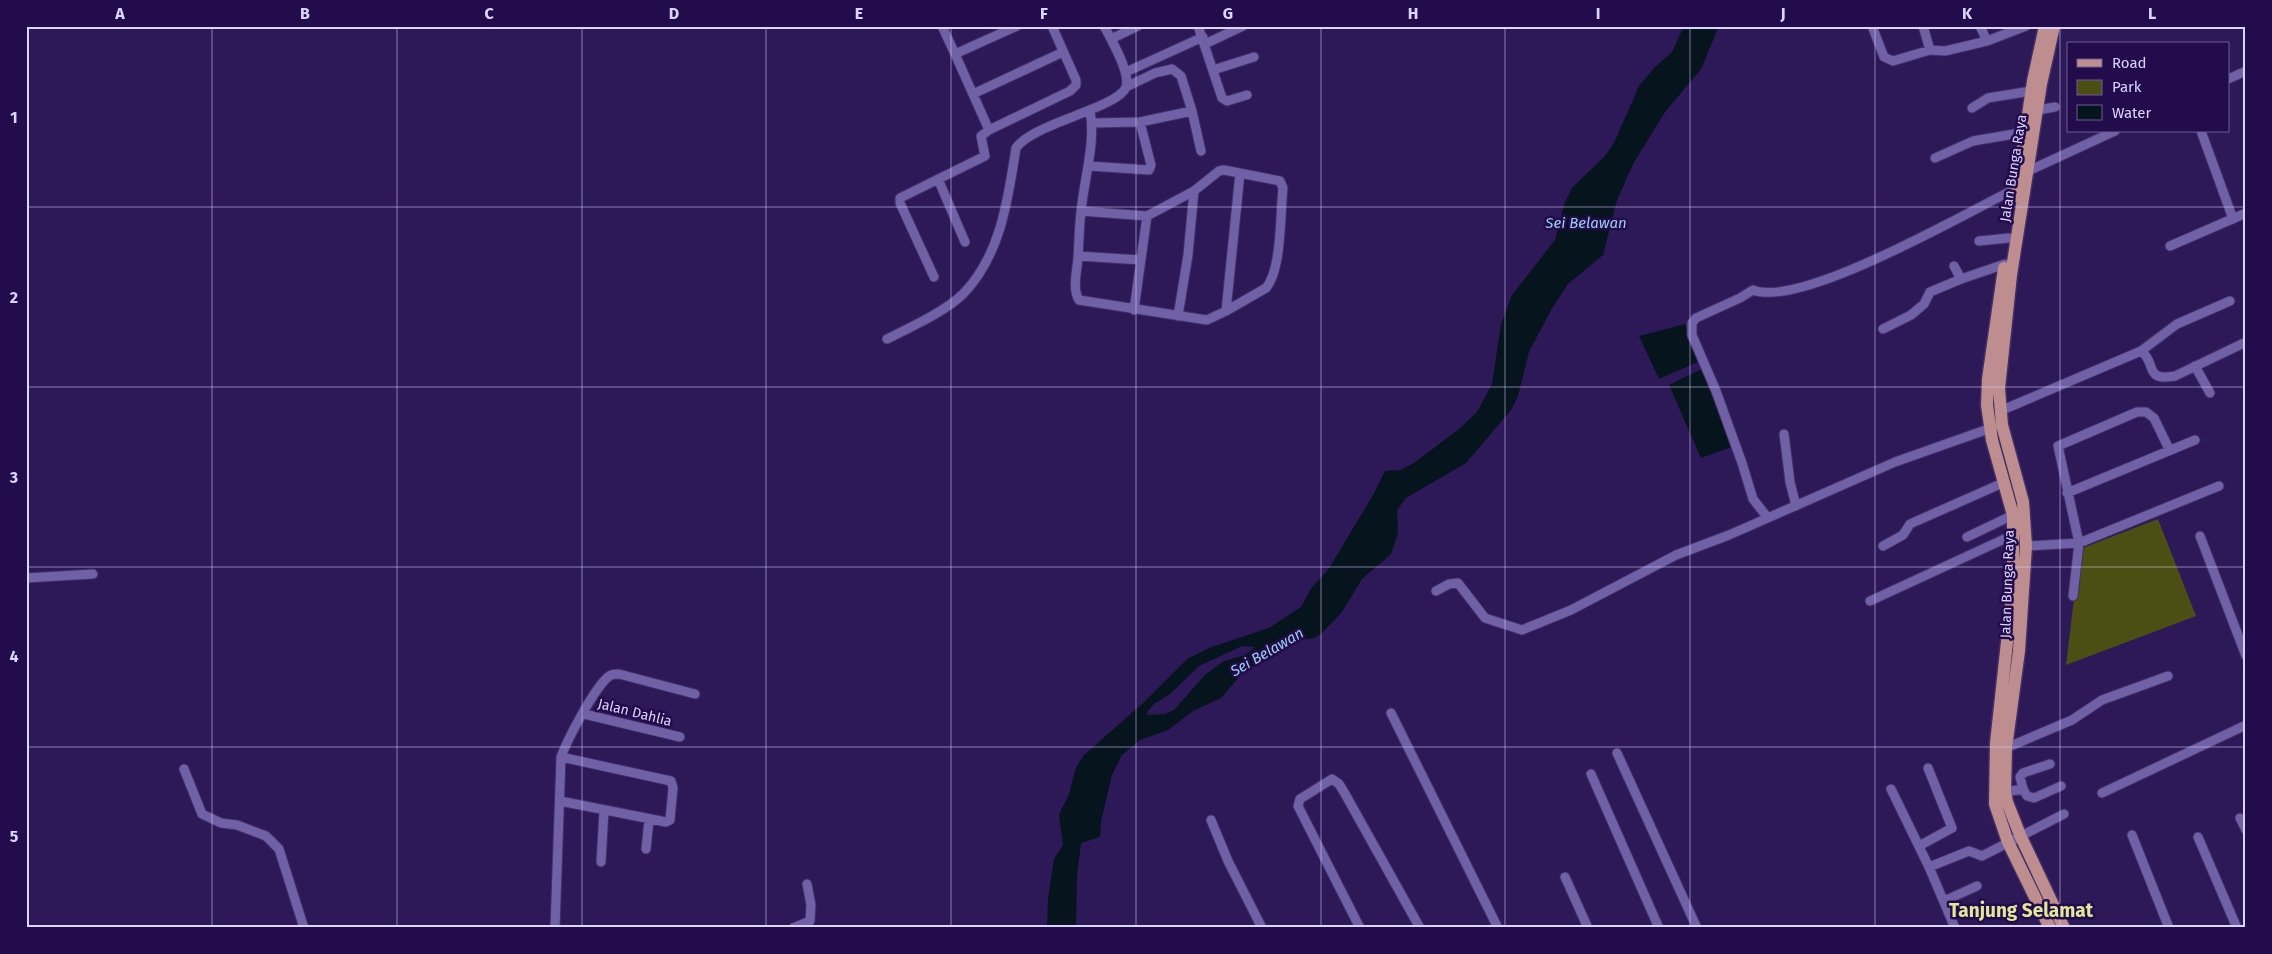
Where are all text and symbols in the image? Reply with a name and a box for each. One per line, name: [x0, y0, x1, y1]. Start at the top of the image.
text: A: [114, 4, 125, 23]
text: B: [300, 4, 310, 23]
text: C: [484, 4, 494, 23]
text: D: [669, 4, 679, 23]
text: E: [855, 4, 863, 23]
text: F: [1040, 4, 1048, 23]
text: G: [1223, 4, 1233, 23]
text: H: [1408, 4, 1418, 23]
text: I: [1596, 4, 1600, 23]
text: J: [1779, 4, 1786, 23]
text: K: [1962, 4, 1973, 23]
text: L: [2148, 4, 2156, 23]
legend: [2067, 42, 2230, 132]
text: Road: [2112, 54, 2147, 72]
text: Park: [2112, 78, 2142, 96]
text: Water: [2112, 104, 2151, 122]
text: 1: [10, 108, 18, 127]
street label: Jalan Bunga Raya: [1997, 113, 2030, 223]
water label: Sei Belawan: [1544, 214, 1627, 232]
text: 2: [10, 288, 18, 307]
text: 3: [9, 468, 18, 487]
street label: Jalan Bunga Raya: [1997, 529, 2018, 639]
water label: Sei Belawan: [1226, 624, 1307, 681]
text: 4: [9, 647, 19, 666]
street label: Jalan Dahlia: [596, 695, 674, 730]
text: 5: [10, 827, 19, 846]
district label: Tanjung Selamat: [1949, 899, 2094, 922]

